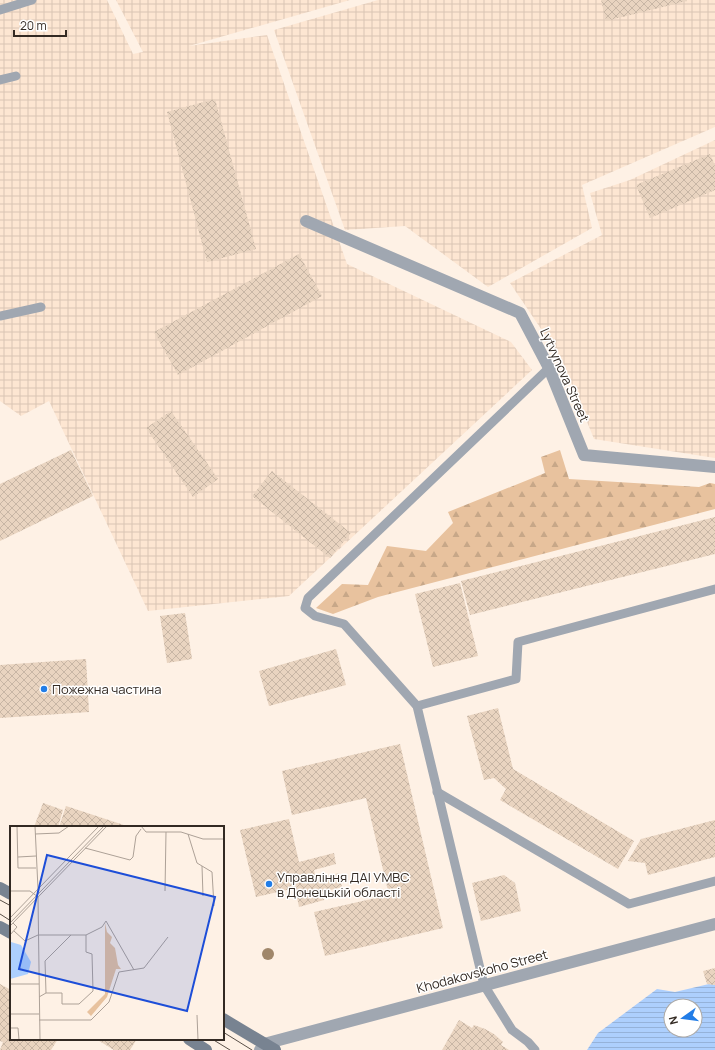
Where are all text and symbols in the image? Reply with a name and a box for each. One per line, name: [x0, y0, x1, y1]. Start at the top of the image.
scale bar: [14, 12, 66, 38]
text: 20 m: [20, 17, 47, 34]
street label: Lytvynova Street: [536, 325, 594, 425]
place label: Пожежна частина: [52, 680, 162, 698]
marker: Пожежна частина: [39, 684, 49, 694]
inset map: [10, 826, 224, 1040]
place label: Управління ДАІ УМВС в Донецькій області: [277, 868, 410, 901]
marker: Управління ДАІ УМВС в Донецькій області: [264, 879, 274, 889]
street label: Khodakovskoho Street: [414, 945, 550, 997]
north arrow: [663, 998, 703, 1038]
text: N: [665, 1015, 681, 1026]

